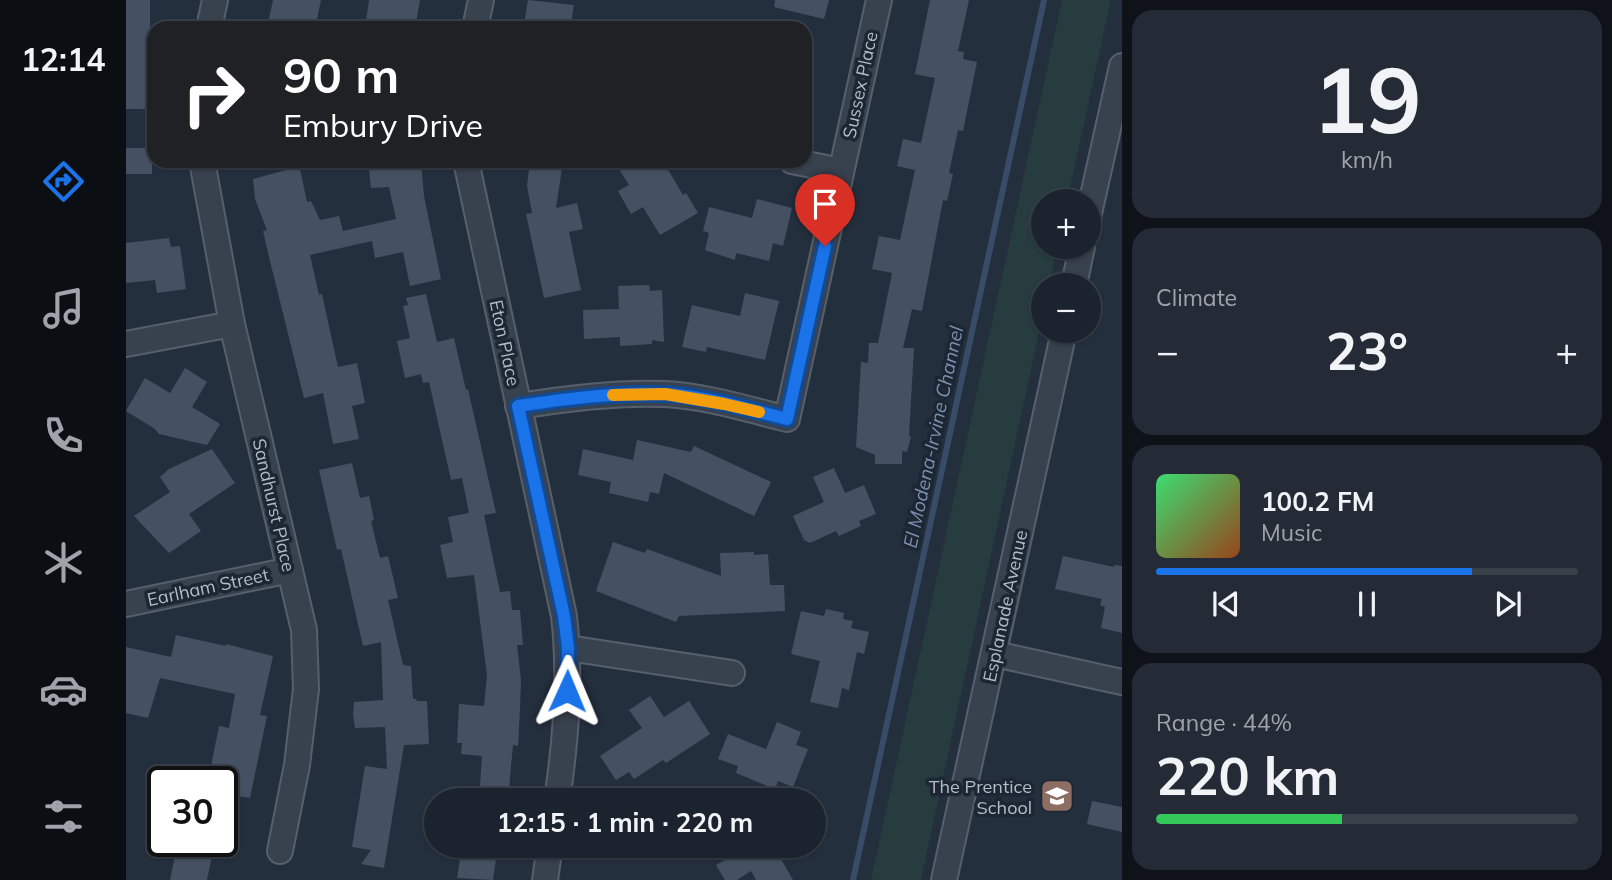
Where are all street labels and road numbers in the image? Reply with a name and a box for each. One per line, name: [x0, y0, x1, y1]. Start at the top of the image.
street label: Sussex Place: [837, 29, 883, 141]
street label: Eton Place: [485, 298, 525, 388]
street label: Sandhurst Place: [248, 436, 300, 574]
street label: Esplanade Avenue: [978, 528, 1032, 684]
street label: Earlham Street: [145, 563, 271, 611]

